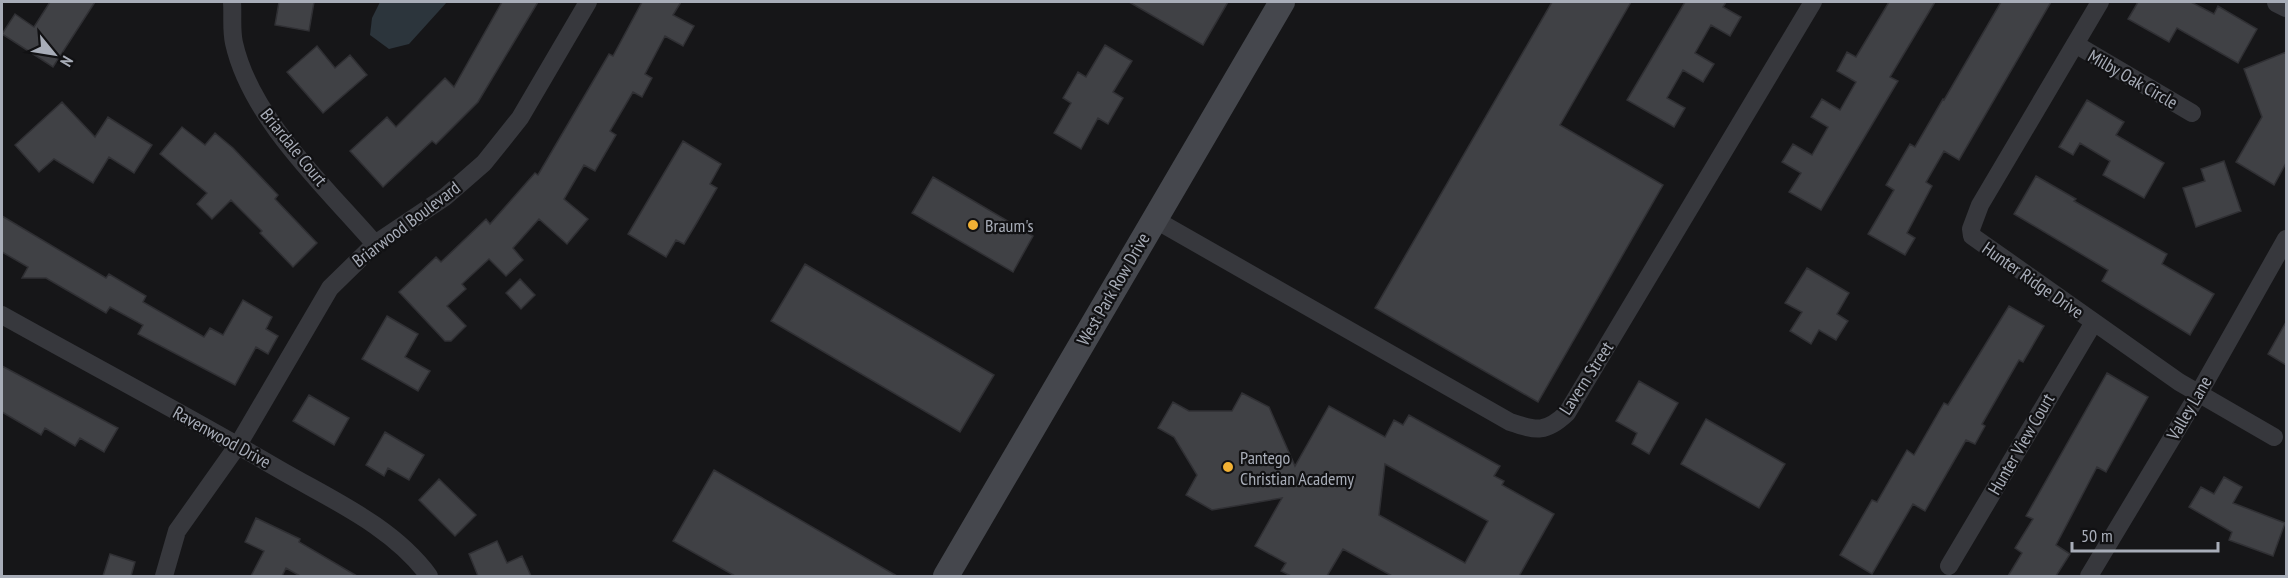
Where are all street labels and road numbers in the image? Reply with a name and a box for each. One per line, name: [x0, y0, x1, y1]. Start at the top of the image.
street label: Milby Oak Circle: [2084, 44, 2182, 114]
street label: Briardale Court: [256, 103, 332, 191]
street label: Briarwood Boulevard: [347, 176, 465, 272]
street label: West Park Row Drive: [1071, 229, 1155, 349]
street label: Hunter Ridge Drive: [1978, 237, 2088, 323]
street label: Lavern Street: [1554, 337, 1618, 419]
street label: Valley Lane: [2161, 372, 2216, 445]
street label: Hunter View Court: [1983, 389, 2059, 499]
street label: Ravenwood Drive: [169, 401, 275, 473]

